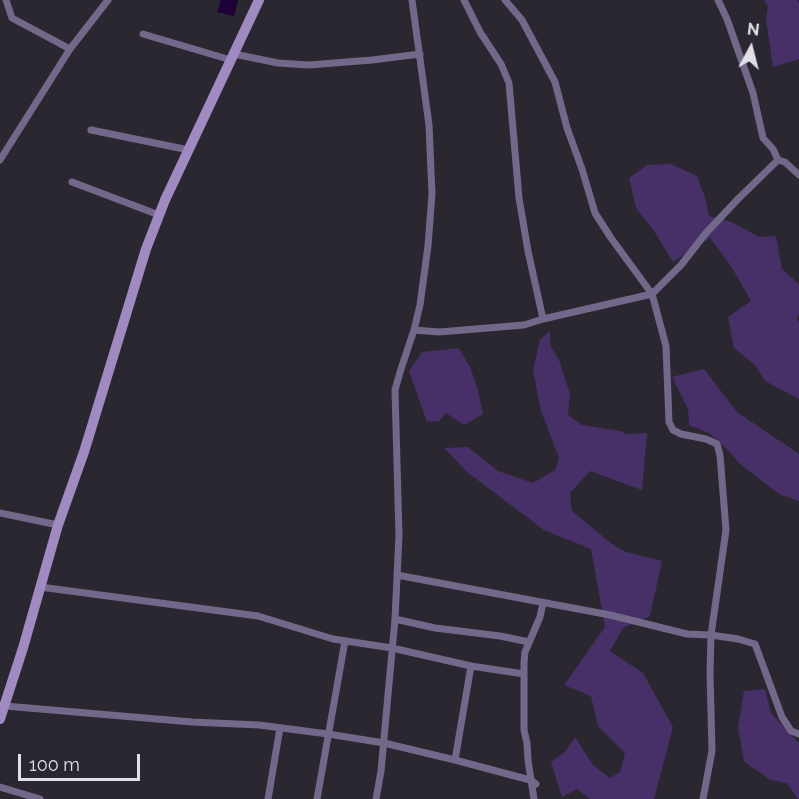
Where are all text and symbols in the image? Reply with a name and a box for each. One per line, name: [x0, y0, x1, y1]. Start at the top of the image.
north arrow: [721, 18, 781, 78]
text: N: [746, 19, 760, 40]
scale bar: [21, 742, 142, 780]
text: 100 m: [29, 754, 80, 775]

